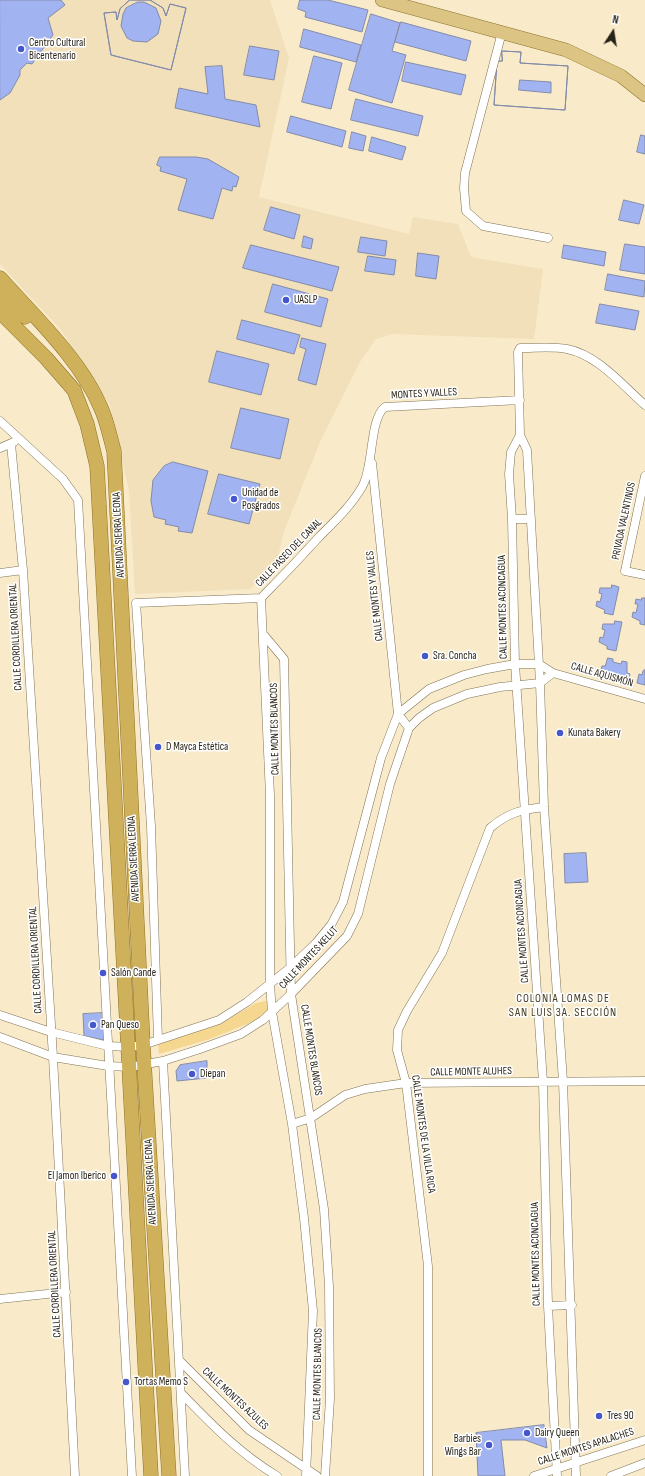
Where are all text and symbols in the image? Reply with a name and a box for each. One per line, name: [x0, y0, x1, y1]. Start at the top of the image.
north arrow: [593, 12, 633, 52]
text: N: [611, 13, 620, 27]
place label: Centro Cultural Bicentenario: [29, 36, 85, 62]
marker: Centro Cultural Bicentenario: [16, 44, 26, 54]
place label: UASLP: [294, 293, 317, 307]
marker: UASLP: [281, 295, 291, 305]
street label: MONTES Y VALLES: [391, 386, 457, 402]
street label: PRIVADA VALENTINOS: [609, 481, 639, 561]
place label: Unidad de Posgrados: [242, 486, 280, 512]
street label: AVENIDA SIERRA LEONA: [110, 492, 128, 578]
marker: Unidad de Posgrados: [229, 494, 239, 504]
street label: CALLE PASEO DEL CANAL: [253, 516, 325, 590]
street label: CALLE MONTES Y VALLES: [364, 550, 386, 642]
street label: CALLE MONTES ACONCAGUA: [495, 555, 511, 659]
street label: CALLE CORDILLERA ORIENTAL: [7, 583, 25, 691]
place label: Sra. Concha: [433, 649, 477, 663]
marker: Sra. Concha: [420, 651, 430, 661]
street label: CALLE AQUISMÓN: [569, 660, 635, 690]
street label: CALLE MONTES BLANCOS: [268, 683, 282, 775]
place label: Kunata Bakery: [568, 726, 621, 740]
marker: Kunata Bakery: [555, 728, 565, 738]
place label: D Mayca Estética: [166, 740, 228, 754]
marker: D Mayca Estética: [153, 742, 163, 752]
street label: AVENIDA SIERRA LEONA: [125, 816, 143, 902]
street label: CALLE MONTES ACONCAGUA: [512, 879, 532, 983]
street label: CALLE CORDILLERA ORIENTAL: [27, 906, 45, 1014]
street label: CALLE MONTES KELUT: [277, 924, 341, 992]
place label: Salón Cande: [111, 966, 156, 980]
marker: Salón Cande: [98, 968, 108, 978]
district label: COLONIA LOMAS DE SAN LUIS 3A. SECCIÓN: [509, 992, 617, 1020]
street label: CALLE MONTES BLANCOS: [297, 1003, 325, 1097]
place label: Pan Queso: [101, 1018, 139, 1032]
marker: Pan Queso: [88, 1020, 98, 1030]
street label: CALLE MONTE ALUHES: [430, 1065, 512, 1079]
place label: Diepan: [200, 1067, 225, 1081]
marker: Diepan: [187, 1069, 197, 1079]
street label: CALLE MONTES DE LA VILLA RICA: [408, 1074, 438, 1194]
street label: AVENIDA SIERRA LEONA: [142, 1139, 160, 1225]
place label: El Jamon Iberico: [48, 1169, 106, 1183]
marker: El Jamon Iberico: [109, 1171, 119, 1181]
street label: CALLE MONTES ACONCAGUA: [528, 1202, 544, 1306]
street label: CALLE CORDILLERA ORIENTAL: [46, 1230, 64, 1338]
street label: CALLE MONTES BLANCOS: [311, 1328, 325, 1420]
street label: CALLE MONTES AZULES: [199, 1365, 271, 1433]
place label: Tortas Memo S: [134, 1375, 188, 1389]
marker: Tortas Memo S: [121, 1377, 131, 1387]
place label: Tres 90: [607, 1409, 634, 1423]
marker: Tres 90: [594, 1411, 604, 1421]
street label: CALLE MONTES APALACHES: [536, 1425, 636, 1469]
place label: Dairy Queen: [535, 1426, 579, 1440]
marker: Dairy Queen: [522, 1428, 532, 1438]
place label: Barbies Wings Bar: [445, 1432, 481, 1458]
marker: Barbies Wings Bar: [484, 1440, 494, 1450]

